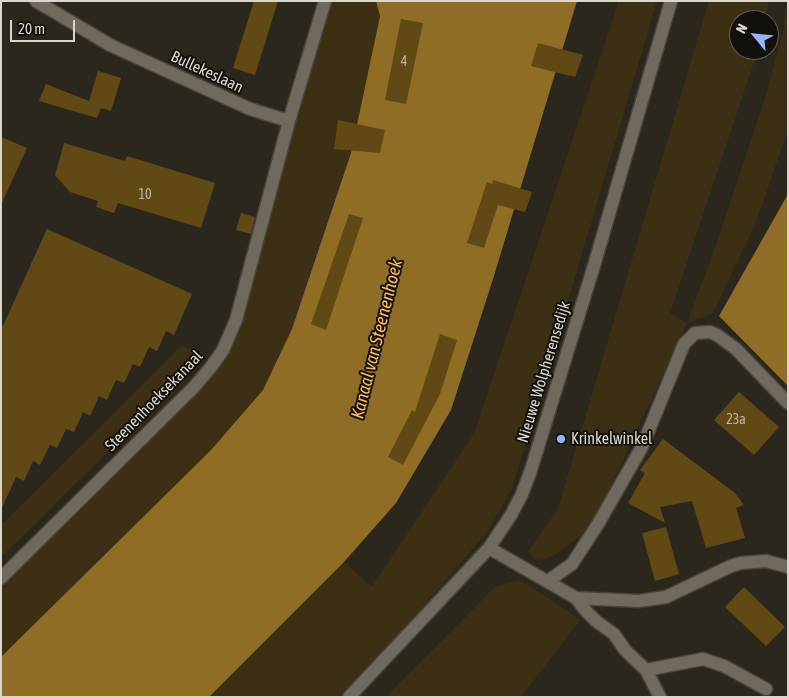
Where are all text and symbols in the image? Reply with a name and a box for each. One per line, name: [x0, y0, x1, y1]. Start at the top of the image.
scale bar: [12, 10, 78, 42]
north arrow: [729, 10, 779, 60]
text: 20 m: [18, 20, 45, 37]
text: N: [733, 21, 751, 36]
street label: Bullekeslaan: [168, 47, 246, 97]
house number: 4: [401, 54, 407, 70]
house number: 10: [138, 187, 152, 203]
water label: Kanaal van Steenenhoek: [347, 257, 407, 421]
street label: Nieuwe Wolpherensedijk: [513, 299, 575, 445]
street label: Steenenhoeksekanaal: [101, 347, 207, 455]
house number: 23a: [726, 412, 746, 428]
place label: Krinkelwinkel: [571, 429, 652, 449]
marker: Krinkelwinkel: [555, 433, 567, 445]

